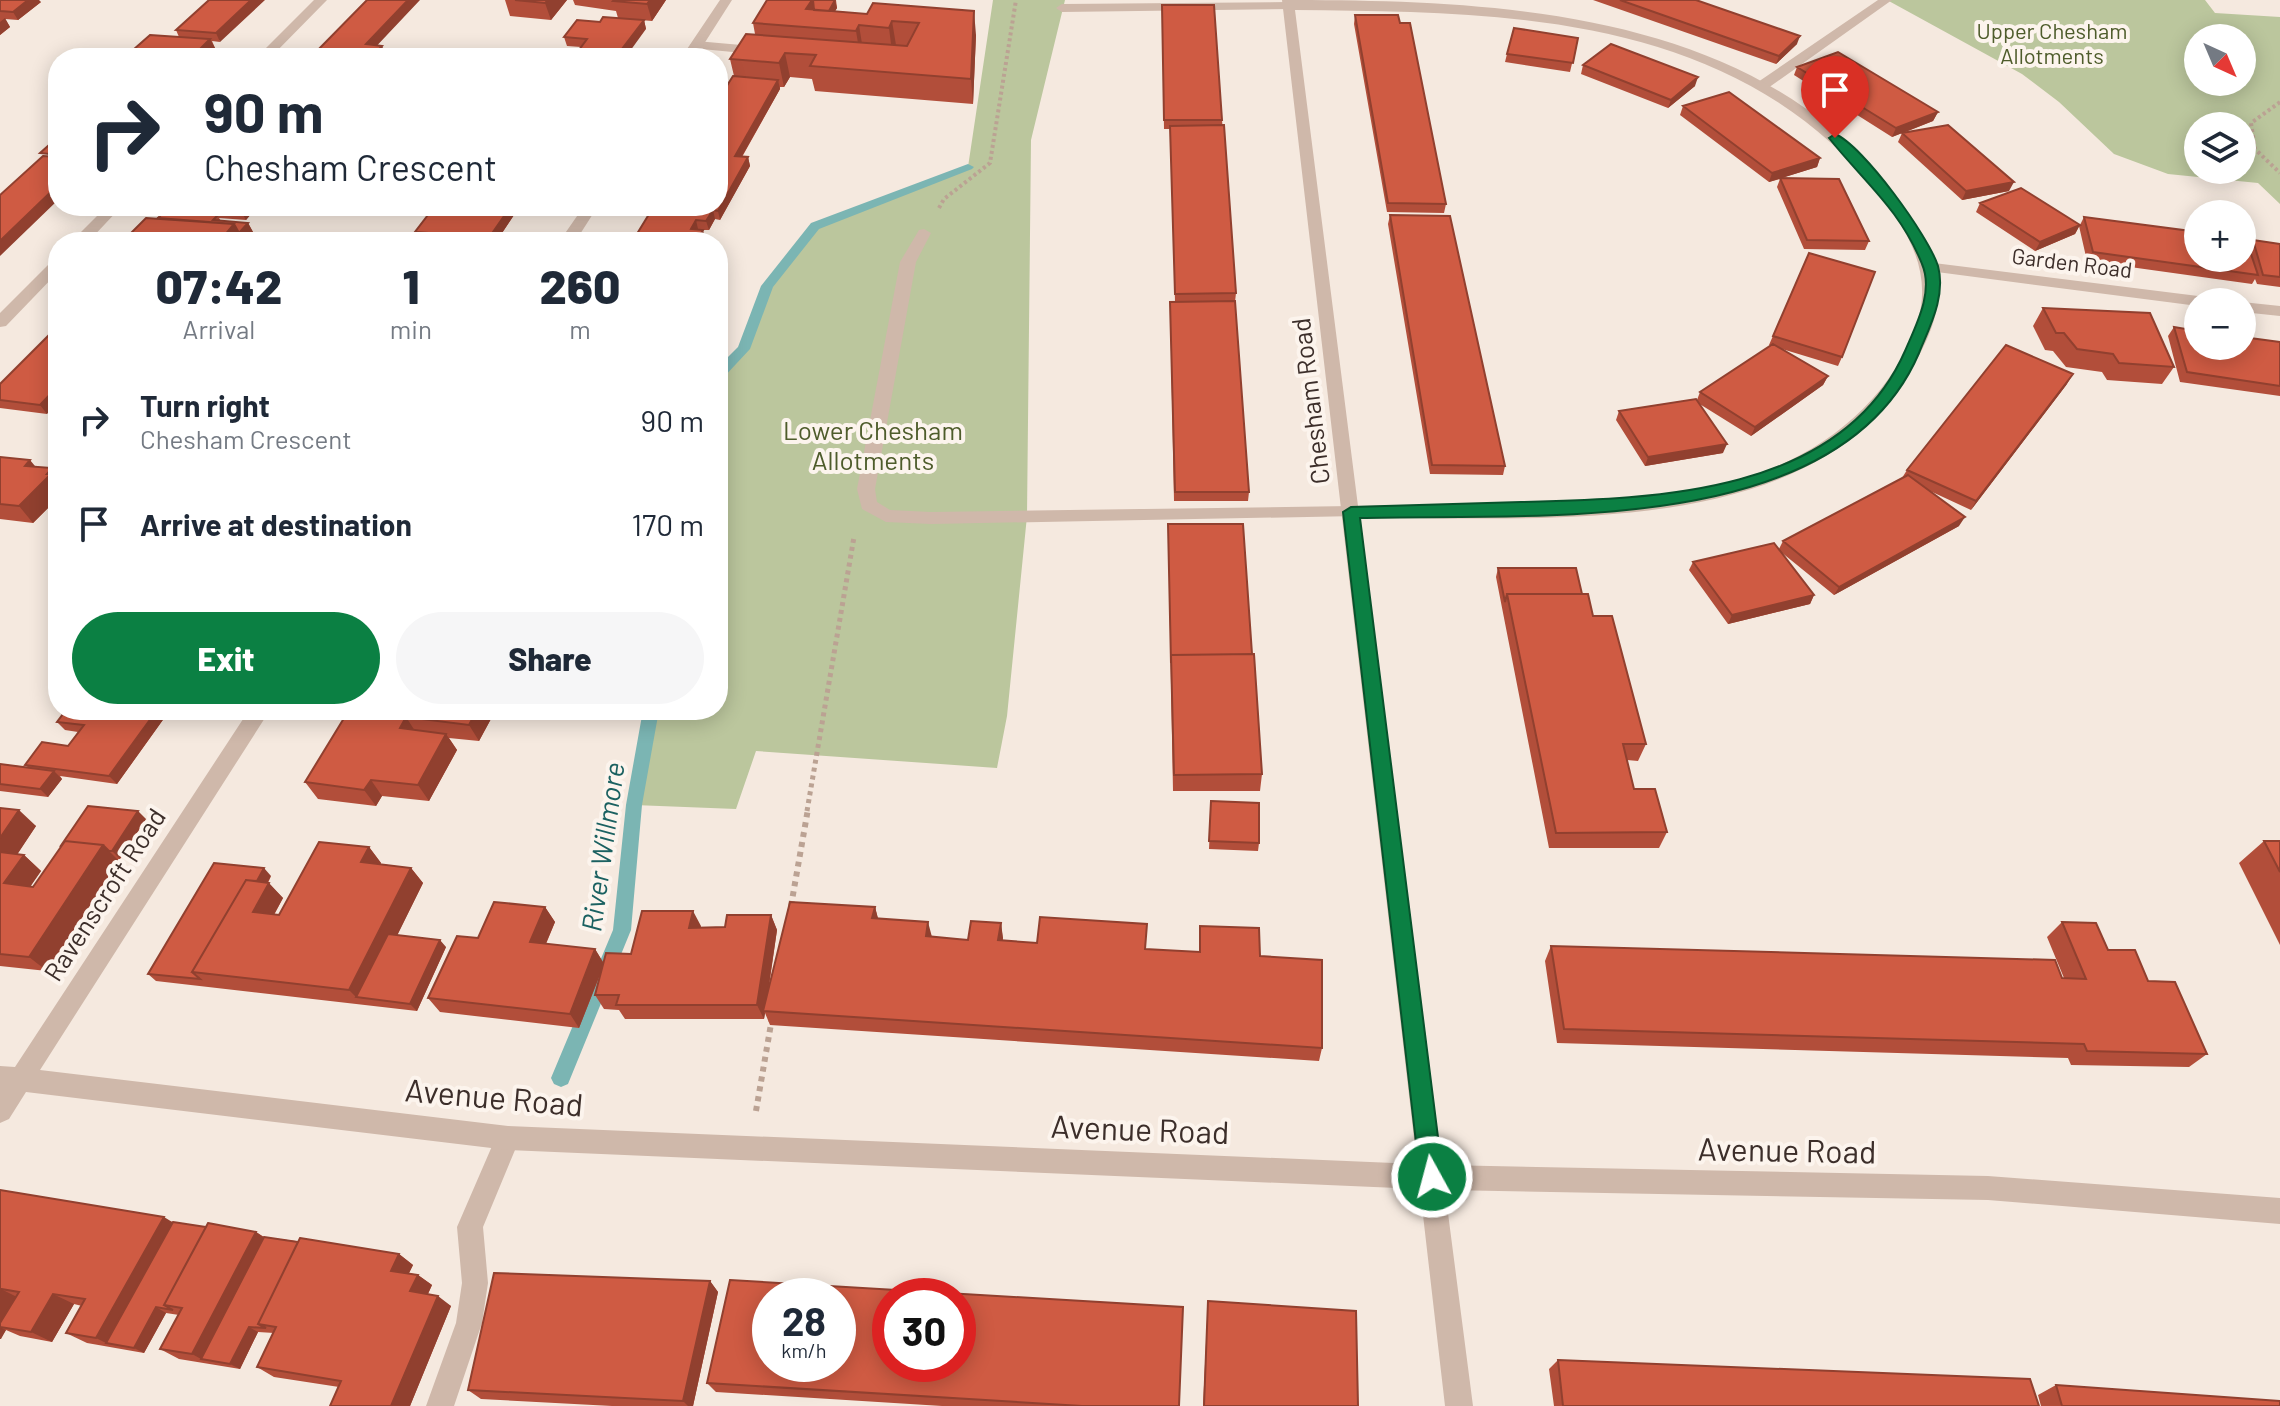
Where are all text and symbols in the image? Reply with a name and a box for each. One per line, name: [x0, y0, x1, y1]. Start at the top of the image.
park label: Upper Chesham Allotments: [1977, 17, 2128, 68]
north arrow: [2184, 24, 2256, 96]
map controls: [2184, 24, 2256, 360]
pin: [1801, 56, 1869, 138]
icon: arrive: [1813, 68, 1857, 112]
text: 90 m: [204, 77, 324, 144]
icon: right: [72, 80, 176, 184]
button: layers: [2184, 112, 2256, 184]
text: Chesham Crescent: [204, 145, 497, 188]
button: +: [2184, 200, 2256, 272]
street label: Garden Road: [2010, 242, 2134, 282]
text: 07:42: [156, 256, 282, 314]
text: 1: [402, 256, 419, 314]
text: 260: [540, 256, 620, 314]
button: −: [2184, 288, 2256, 360]
text: Arrival: [183, 313, 255, 344]
text: min: [390, 313, 432, 344]
text: m: [569, 313, 591, 344]
street label: Chesham Road: [1284, 316, 1335, 486]
text: Turn right: [140, 387, 270, 423]
icon: right: [72, 398, 116, 442]
text: 90 m: [641, 402, 704, 438]
park label: Lower Chesham Allotments: [783, 414, 963, 475]
text: Chesham Crescent: [140, 423, 352, 454]
icon: arrive: [72, 502, 116, 546]
text: Arrive at destination: [140, 506, 412, 542]
text: 170 m: [632, 506, 704, 542]
button: Exit: [72, 612, 380, 704]
button: Share: [396, 612, 704, 704]
water label: River Willmore: [573, 760, 631, 934]
street label: Ravenscroft Road: [36, 802, 171, 986]
street label: Avenue Road: [403, 1069, 585, 1123]
street label: Avenue Road: [1050, 1106, 1230, 1150]
street label: Avenue Road: [1697, 1128, 1877, 1170]
position arrow: [1390, 1135, 1474, 1219]
speed limit sign: 30: [872, 1278, 976, 1382]
text: 28: [782, 1296, 826, 1344]
text: km/h: [781, 1338, 827, 1362]

